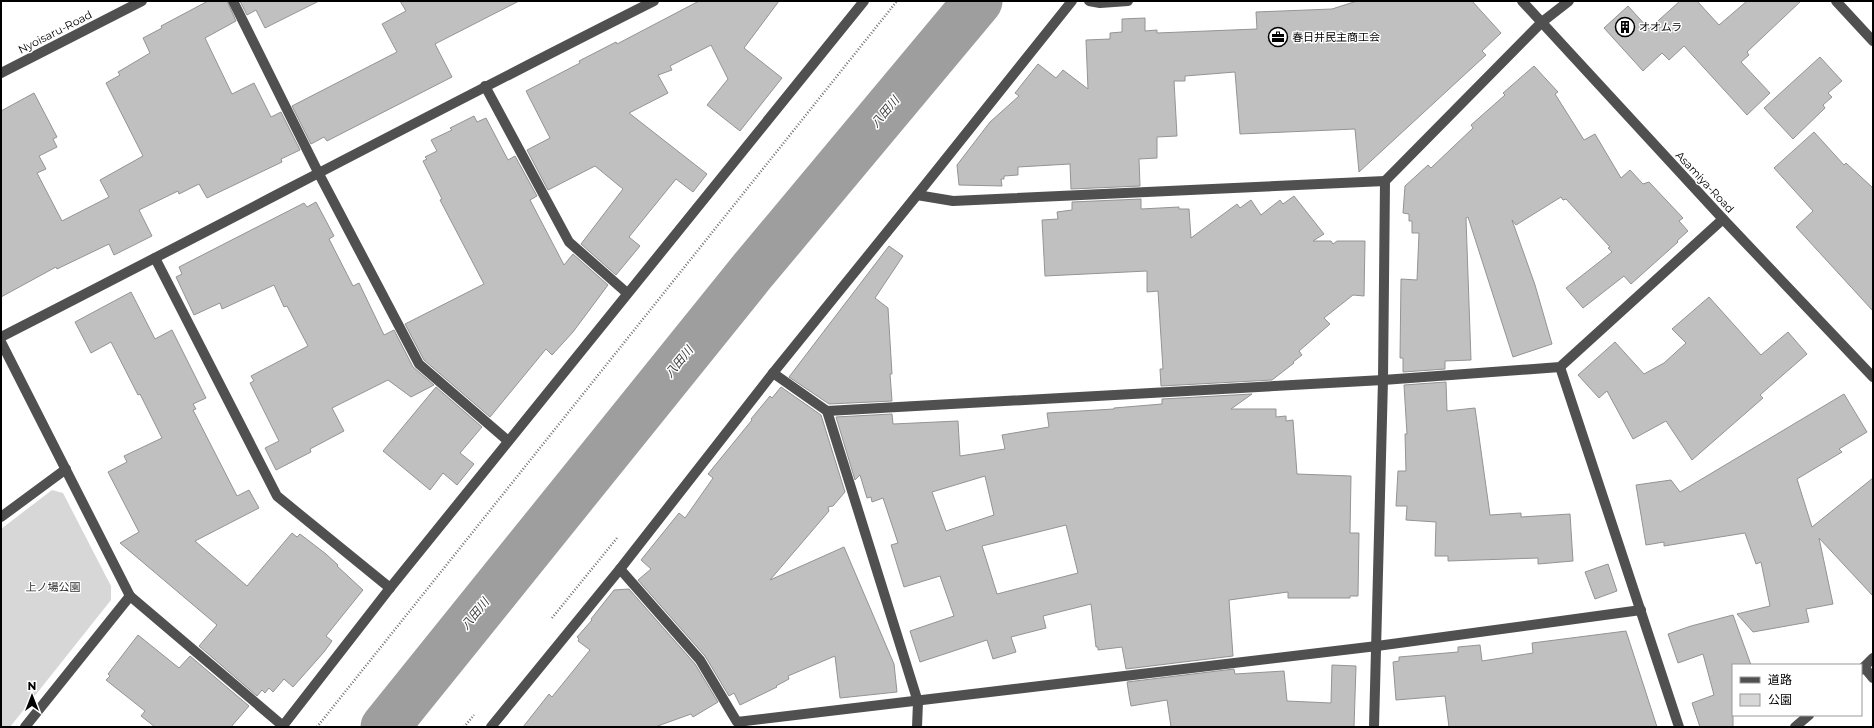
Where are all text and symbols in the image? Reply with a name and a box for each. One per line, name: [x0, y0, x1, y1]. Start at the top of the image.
street label: Nyoisaru-Road: [16, 7, 94, 57]
building icon: オオムラ: [1614, 16, 1636, 38]
place label: オオムラ: [1639, 20, 1682, 34]
office icon: 春日井民主商工会: [1267, 26, 1289, 48]
place label: 春日井民主商工会: [1292, 30, 1380, 44]
water label: 八田川: [867, 92, 903, 130]
street label: Asamiya-Road: [1673, 148, 1737, 216]
water label: 八田川: [661, 341, 697, 380]
park label: 上ノ場公園: [26, 580, 81, 594]
water label: 八田川: [457, 593, 493, 632]
legend: [1732, 664, 1862, 716]
text: 道路: [1768, 672, 1792, 687]
north arrow: [12, 676, 52, 716]
text: N: [28, 679, 36, 693]
text: 公園: [1768, 692, 1792, 707]

